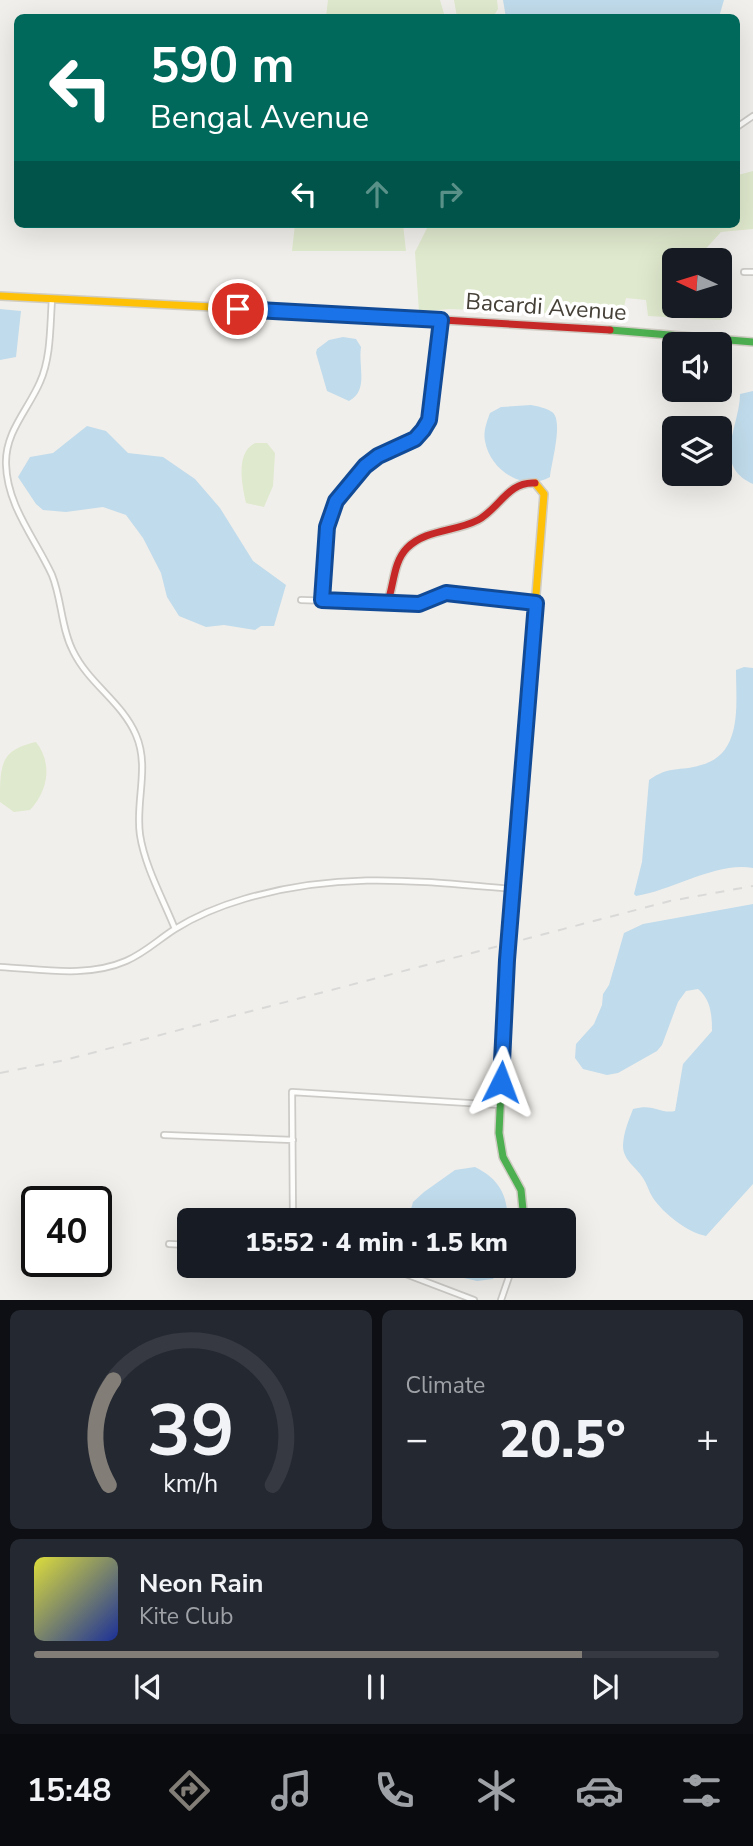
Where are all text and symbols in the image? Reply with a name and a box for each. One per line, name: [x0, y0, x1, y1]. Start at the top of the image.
text: 590 m: [150, 32, 294, 99]
icon: left: [35, 42, 126, 133]
text: Bengal Avenue: [150, 96, 369, 139]
icon: left: [285, 175, 323, 213]
icon: ahead: [358, 175, 396, 213]
icon: right: [431, 175, 469, 213]
north arrow: [662, 248, 732, 318]
map controls: [662, 248, 732, 486]
pin: [208, 279, 268, 339]
street label: Bacardi Avenue: [464, 286, 628, 328]
icon: arrive: [219, 290, 257, 328]
button: sound: [662, 332, 732, 402]
button: layers: [662, 416, 732, 486]
position arrow: [464, 1045, 538, 1119]
speed limit sign: 40: [21, 1186, 112, 1277]
text: 15:52 · 4 min · 1.5 km: [245, 1225, 508, 1260]
text: Climate: [406, 1370, 485, 1401]
text: 39: [147, 1382, 234, 1482]
text: 20.5°: [499, 1404, 626, 1475]
text: −: [406, 1414, 428, 1465]
text: +: [696, 1414, 719, 1465]
text: km/h: [163, 1467, 218, 1501]
text: Neon Rain: [139, 1566, 264, 1601]
text: Kite Club: [139, 1601, 233, 1632]
icon: previous: [129, 1668, 167, 1706]
icon: pause: [357, 1668, 395, 1706]
icon: next: [586, 1668, 624, 1706]
icon: directions: [165, 1766, 214, 1815]
icon: music: [267, 1766, 316, 1815]
icon: phone: [370, 1766, 419, 1815]
icon: climate: [472, 1766, 521, 1815]
icon: car: [575, 1766, 624, 1815]
icon: filters: [677, 1766, 726, 1815]
text: 15:48: [27, 1769, 111, 1812]

